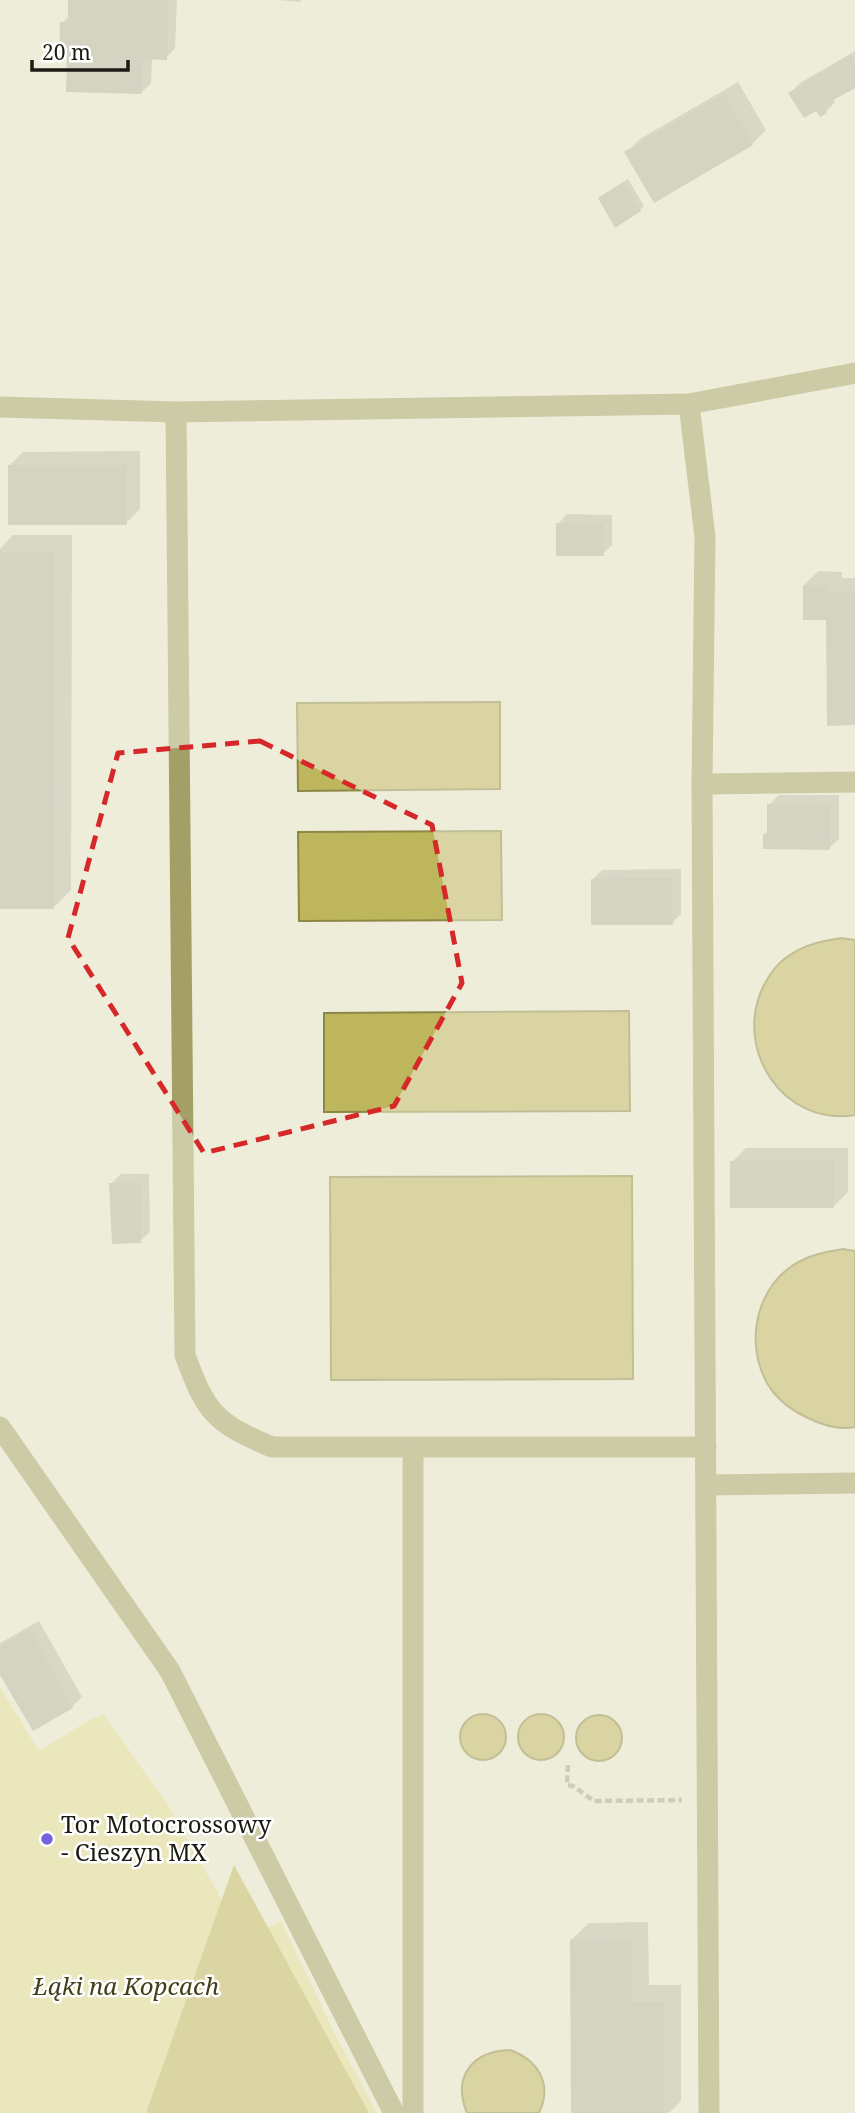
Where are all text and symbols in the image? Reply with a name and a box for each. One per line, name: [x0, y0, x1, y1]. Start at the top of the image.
scale bar: [32, 28, 128, 72]
text: 20 m: [42, 38, 91, 66]
place label: Tor Motocrossowy - Cieszyn MX: [61, 1807, 272, 1868]
marker: Tor Motocrossowy - Cieszyn MX: [39, 1831, 55, 1847]
park label: Łąki na Kopcach: [32, 1969, 219, 2002]

